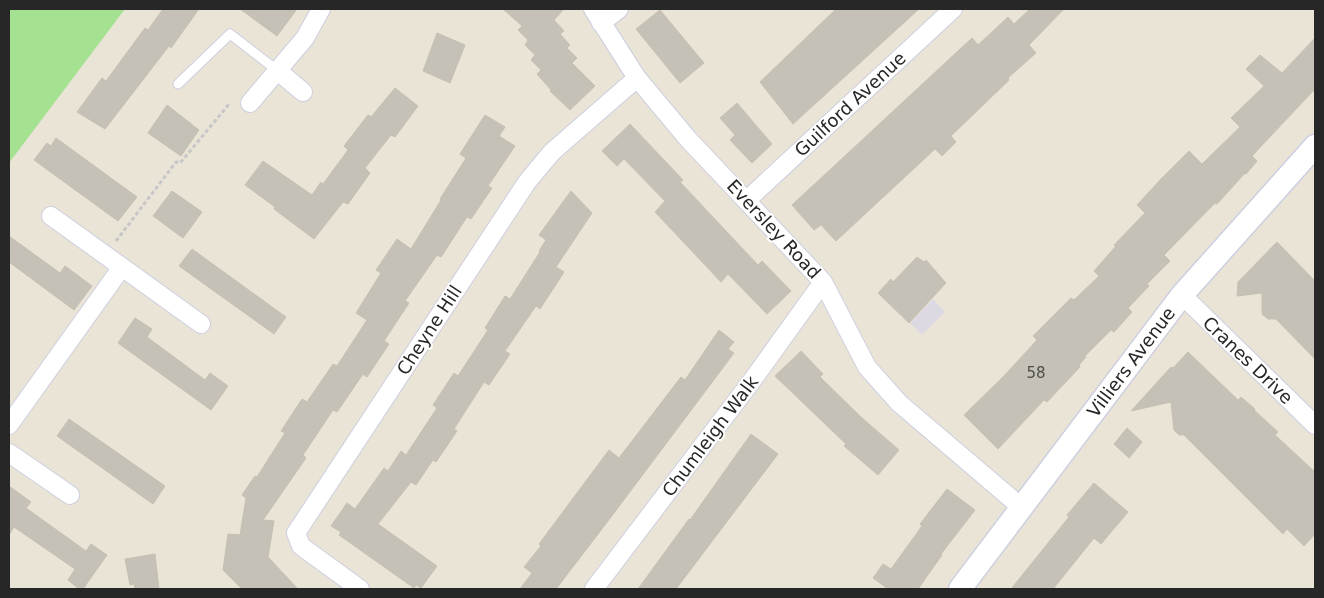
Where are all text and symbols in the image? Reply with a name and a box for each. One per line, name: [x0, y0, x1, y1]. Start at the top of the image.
street label: Guilford Avenue: [790, 47, 910, 161]
street label: Eversley Road: [723, 175, 825, 283]
street label: Cheyne Hill: [392, 281, 466, 379]
street label: Villiers Avenue: [1083, 303, 1179, 421]
street label: Cranes Drive: [1199, 312, 1297, 408]
house number: 58: [1026, 364, 1046, 382]
street label: Chumleigh Walk: [658, 371, 763, 500]

